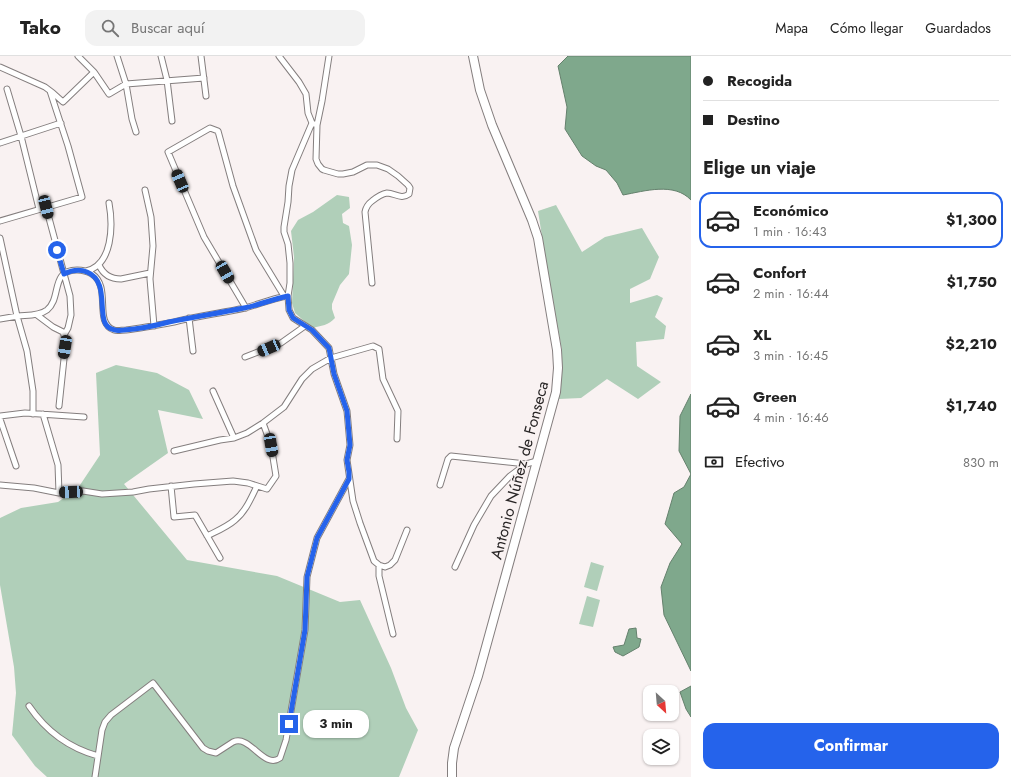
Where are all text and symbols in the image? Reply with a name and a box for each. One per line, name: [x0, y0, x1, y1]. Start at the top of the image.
search box: [85, 10, 365, 46]
text: Tako: [20, 14, 61, 41]
icon: search: [99, 17, 121, 39]
text: Buscar aquí: [131, 17, 205, 39]
text: Mapa: [775, 18, 808, 38]
text: Cómo llegar: [830, 18, 903, 38]
text: Guardados: [925, 18, 991, 38]
text: Recogida: [727, 70, 792, 92]
text: Destino: [727, 109, 780, 131]
text: Elige un viaje: [703, 155, 816, 181]
car: [170, 168, 190, 194]
car: [37, 194, 55, 220]
text: Económico: [753, 200, 828, 222]
icon: car: [705, 202, 741, 238]
text: $1,300: [946, 209, 997, 231]
text: 1 min · 16:43: [753, 222, 827, 241]
route start: [48, 241, 66, 259]
car: [214, 259, 236, 285]
text: Confort: [753, 262, 806, 284]
icon: car: [705, 264, 741, 300]
text: $1,750: [947, 271, 997, 293]
text: 2 min · 16:44: [753, 284, 829, 303]
text: XL: [753, 324, 771, 346]
icon: car: [705, 326, 741, 362]
text: $2,210: [946, 333, 997, 355]
car: [57, 334, 73, 360]
car: [256, 338, 282, 358]
text: 3 min · 16:45: [753, 346, 828, 365]
street label: Antonio Núñez de Fonseca: [485, 378, 554, 562]
text: Green: [753, 386, 797, 408]
icon: car: [705, 388, 741, 424]
text: $1,740: [946, 395, 997, 417]
text: 4 min · 16:46: [753, 408, 829, 427]
car: [263, 432, 279, 458]
icon: cash: [703, 451, 725, 473]
text: Efectivo: [735, 451, 785, 473]
text: 830 m: [963, 453, 999, 472]
car: [59, 485, 83, 499]
north arrow: [643, 685, 679, 721]
map controls: [643, 685, 679, 765]
callout: 3 min: [303, 710, 369, 738]
text: 3 min: [319, 714, 353, 733]
route end: [280, 715, 298, 733]
button: Confirmar: [703, 723, 999, 769]
button: layers: [643, 729, 679, 765]

